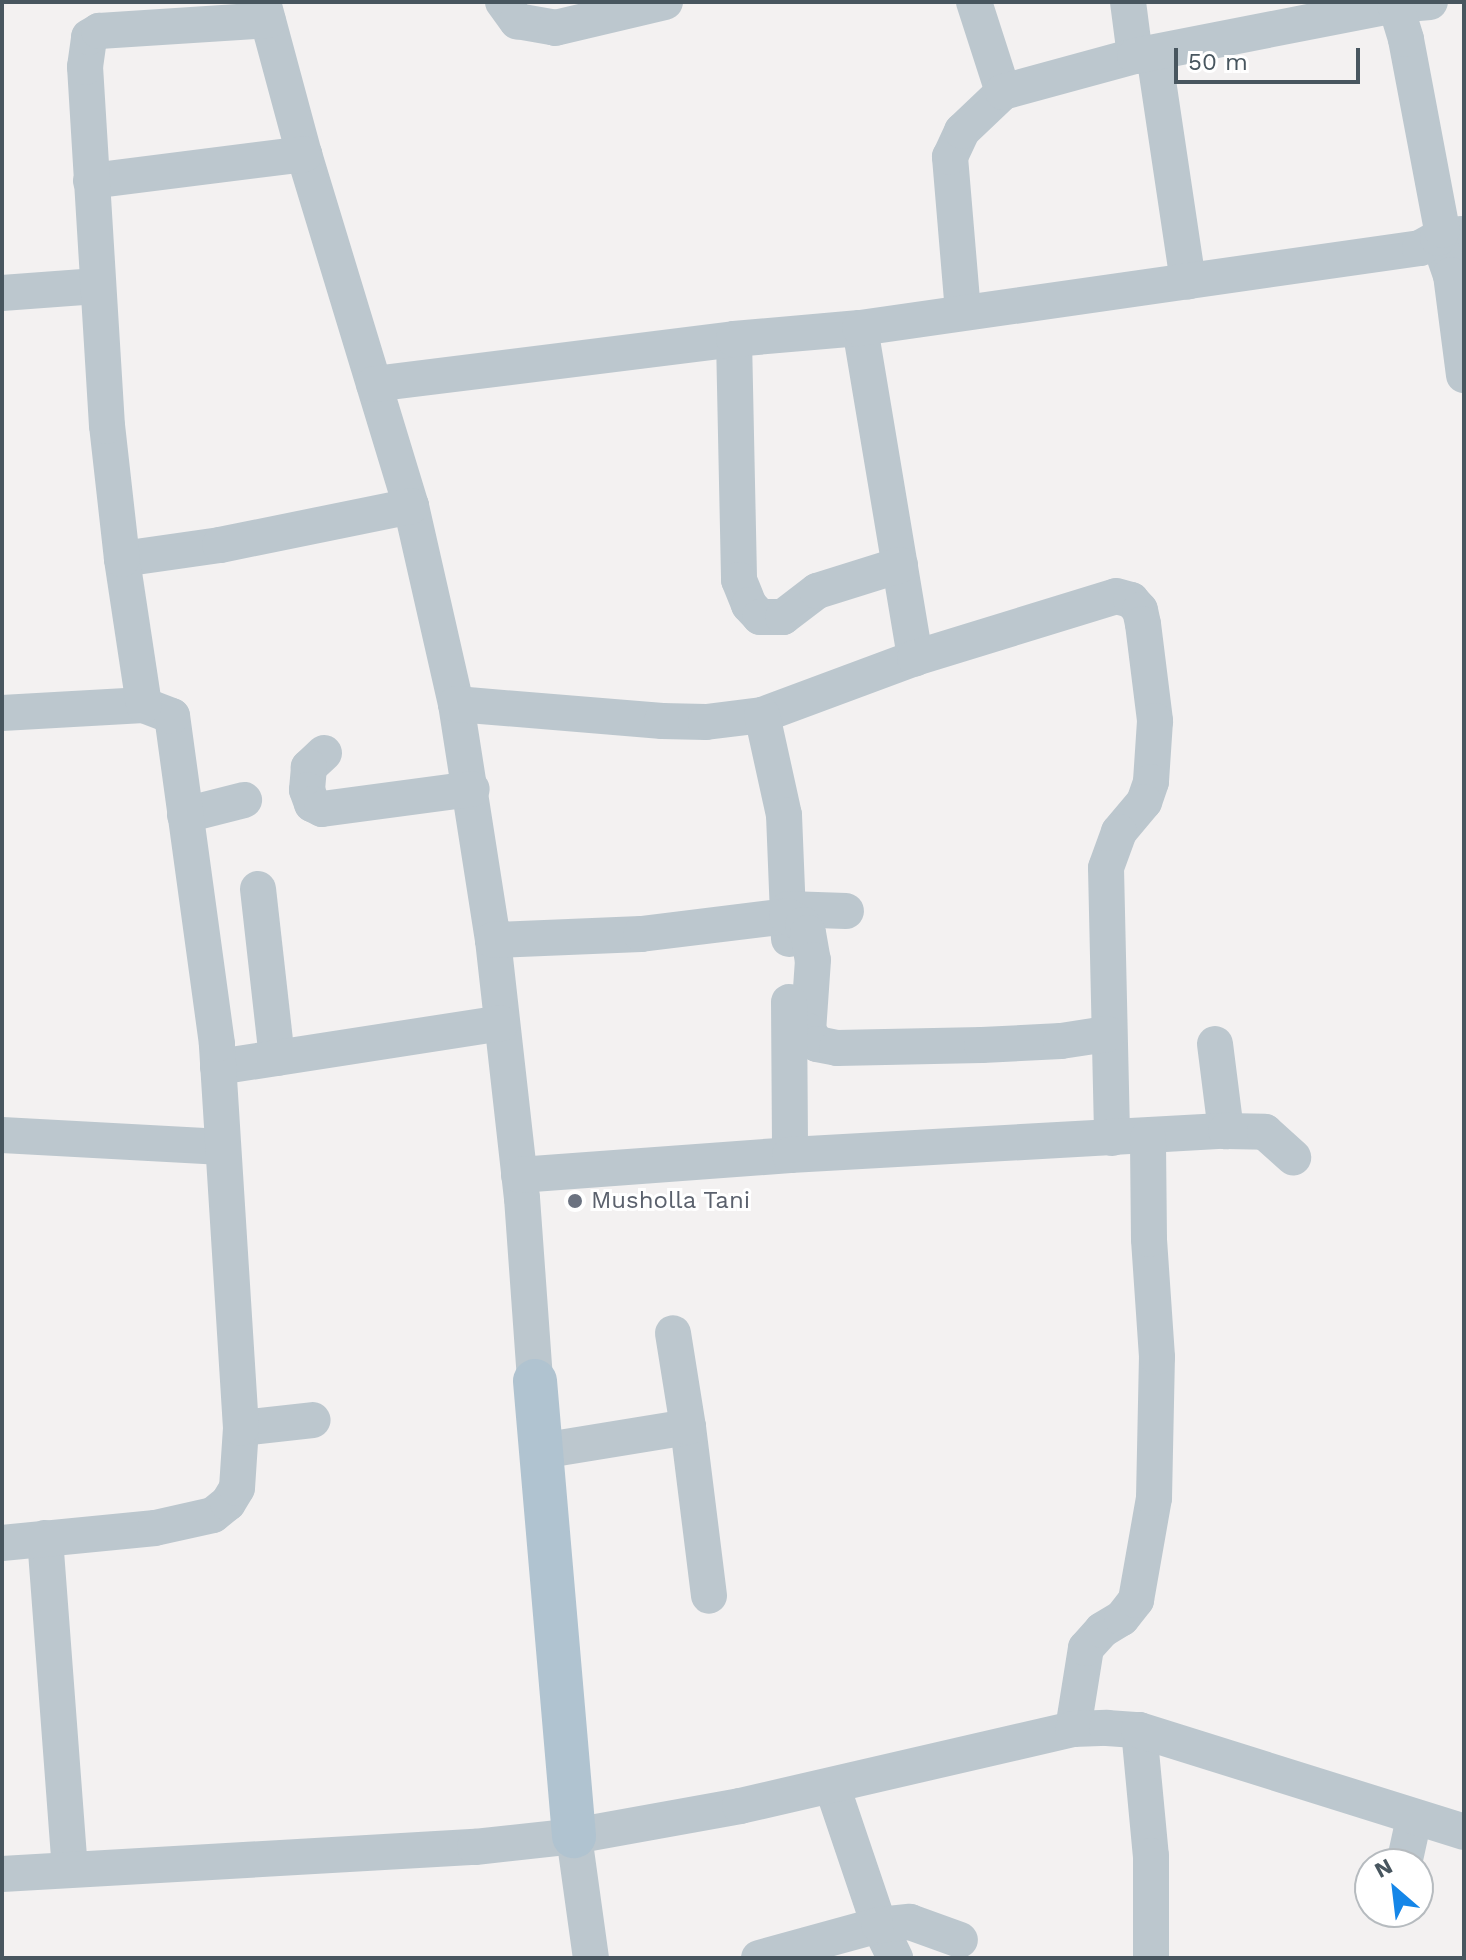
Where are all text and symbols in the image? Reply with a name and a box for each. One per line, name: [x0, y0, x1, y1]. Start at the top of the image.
scale bar: [1178, 32, 1364, 82]
text: 50 m: [1188, 48, 1248, 76]
place label: Musholla Tani: [591, 1187, 751, 1215]
marker: Musholla Tani: [566, 1192, 584, 1210]
north arrow: [1354, 1848, 1434, 1928]
text: N: [1370, 1853, 1397, 1883]

